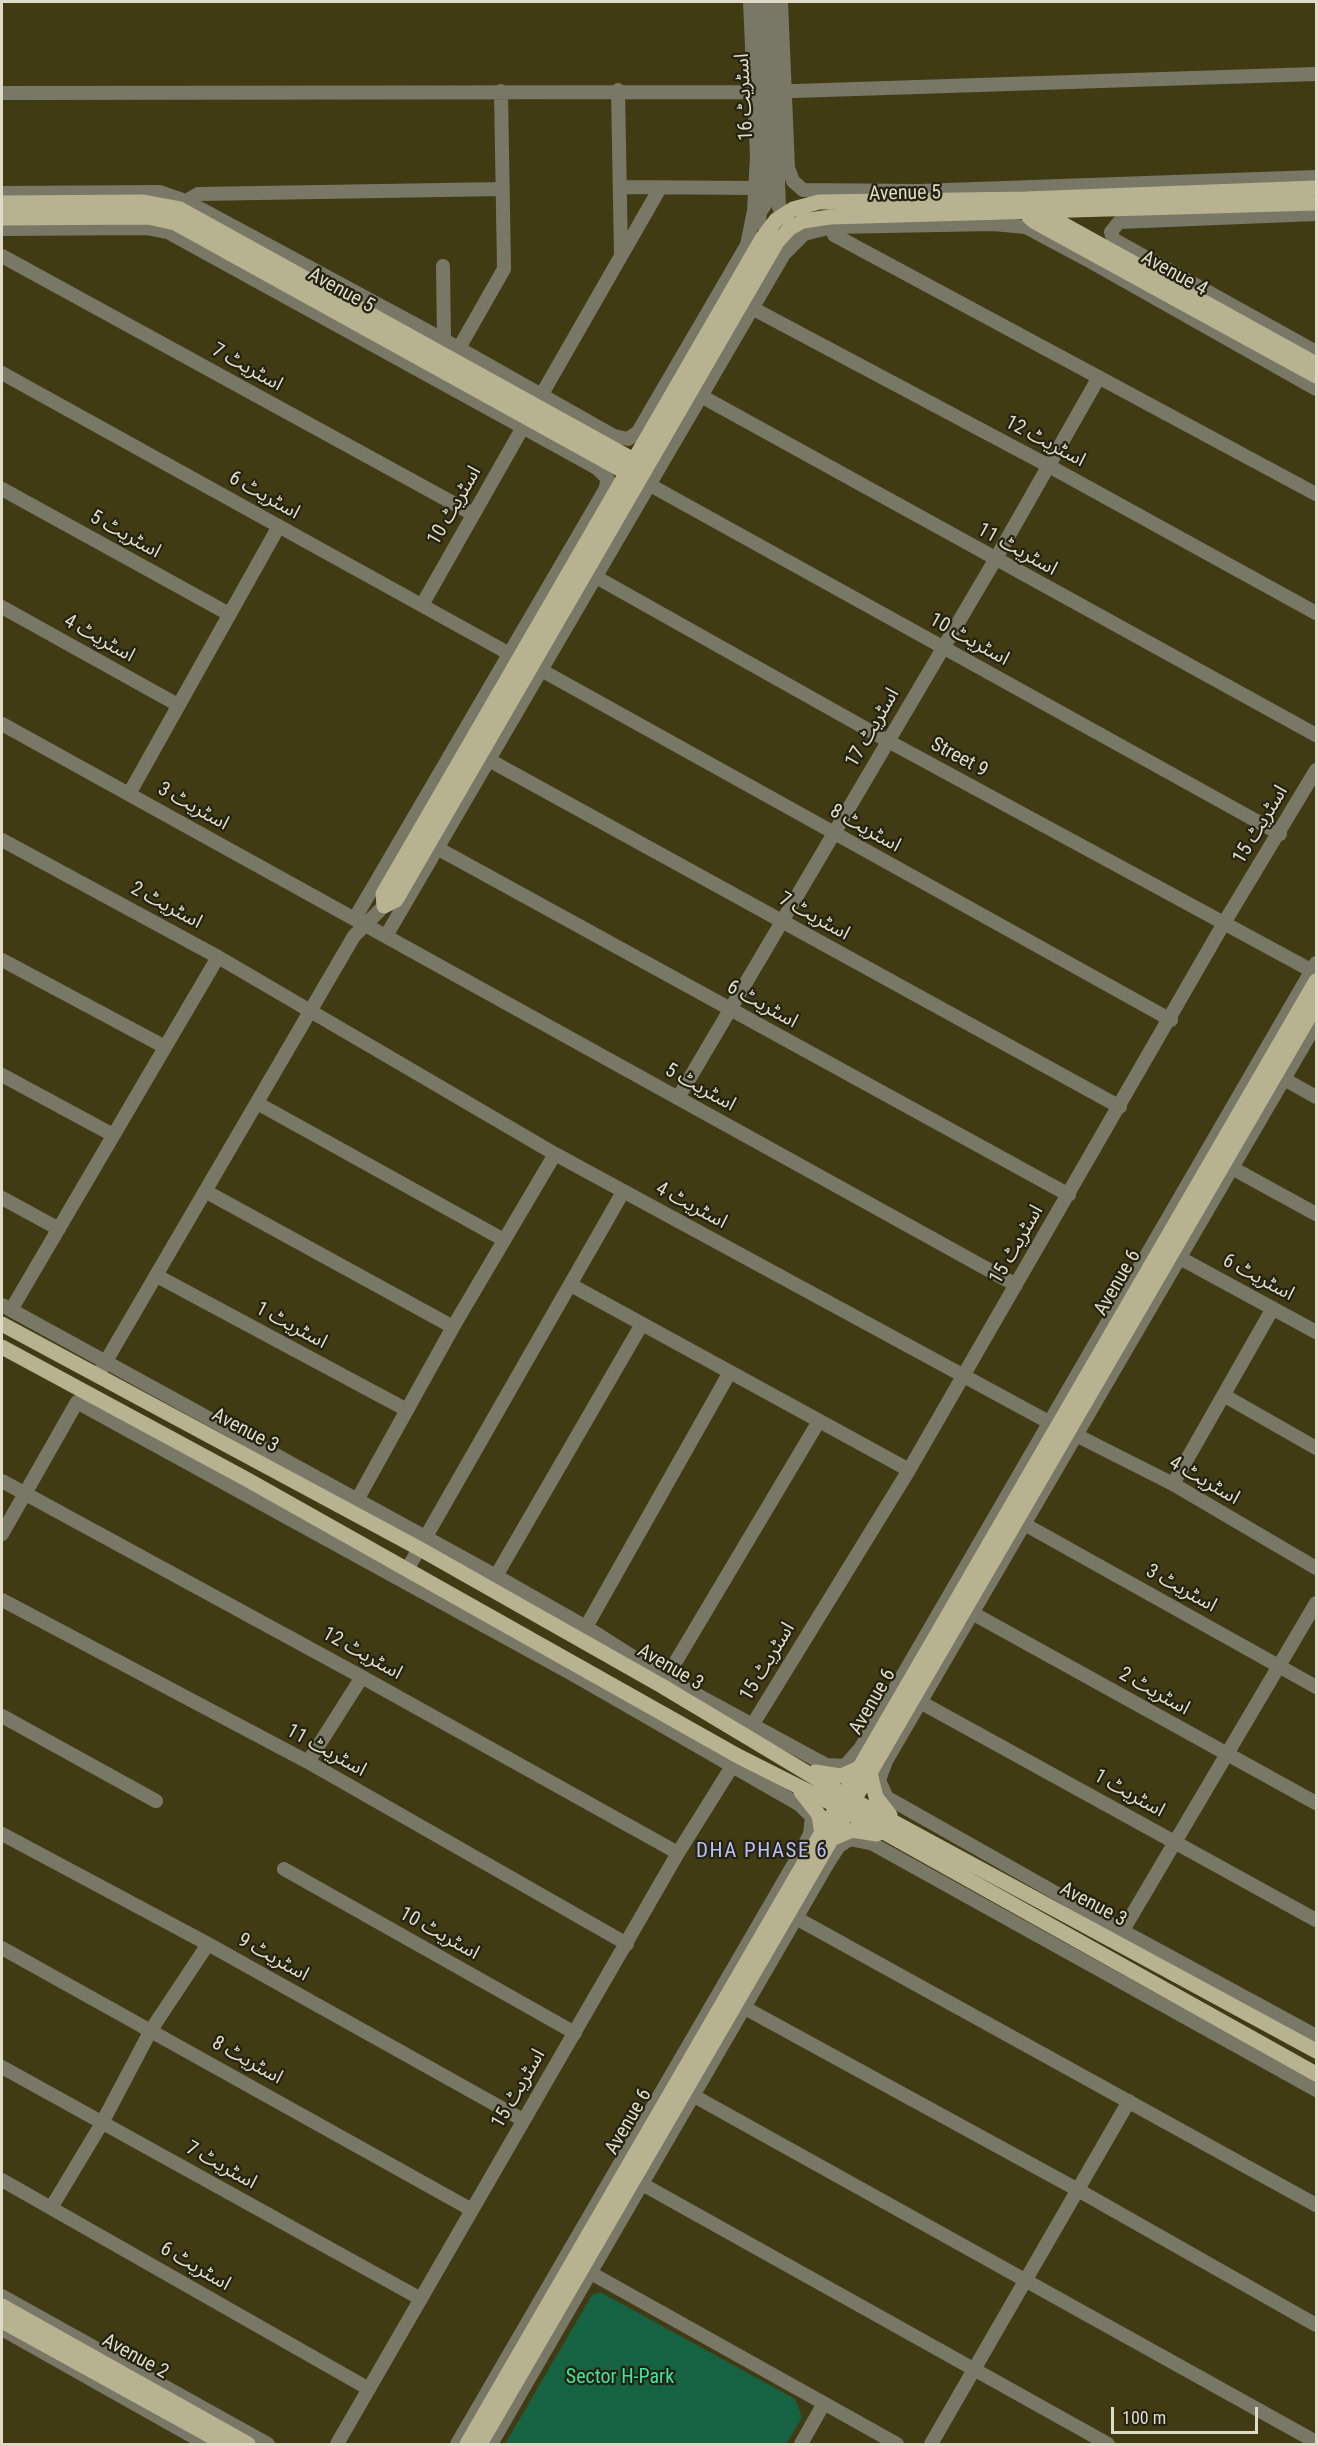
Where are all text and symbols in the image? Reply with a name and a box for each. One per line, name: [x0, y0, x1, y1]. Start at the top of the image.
street label: اسٹریٹ 16: [731, 53, 759, 141]
street label: Avenue 5: [869, 181, 941, 207]
street label: Avenue 4: [1137, 246, 1211, 302]
street label: Avenue 5: [304, 263, 378, 319]
street label: اسٹریٹ 7: [207, 339, 287, 397]
street label: اسٹریٹ 12: [1001, 411, 1089, 473]
street label: اسٹریٹ 10: [423, 462, 487, 550]
street label: اسٹریٹ 6: [224, 467, 304, 525]
street label: اسٹریٹ 5: [85, 506, 165, 564]
street label: اسٹریٹ 11: [973, 518, 1061, 582]
street label: اسٹریٹ 10: [925, 608, 1013, 672]
street label: اسٹریٹ 4: [59, 610, 139, 668]
street label: اسٹریٹ 17: [841, 684, 905, 772]
street label: Street 9: [926, 733, 992, 783]
street label: اسٹریٹ 3: [153, 778, 233, 836]
street label: اسٹریٹ 15: [1228, 781, 1294, 869]
street label: اسٹریٹ 8: [825, 800, 905, 858]
street label: اسٹریٹ 2: [126, 877, 206, 935]
street label: اسٹریٹ 7: [774, 888, 854, 946]
street label: اسٹریٹ 6: [722, 976, 802, 1034]
street label: اسٹریٹ 5: [660, 1059, 740, 1117]
street label: اسٹریٹ 4: [651, 1177, 731, 1235]
street label: اسٹریٹ 15: [985, 1201, 1049, 1289]
street label: Avenue 6: [1090, 1246, 1146, 1320]
street label: اسٹریٹ 6: [1218, 1249, 1298, 1307]
street label: اسٹریٹ 1: [251, 1297, 331, 1355]
street label: Avenue 3: [208, 1403, 282, 1459]
street label: اسٹریٹ 4: [1164, 1451, 1244, 1511]
street label: اسٹریٹ 3: [1141, 1560, 1221, 1618]
street label: اسٹریٹ 15: [735, 1618, 801, 1706]
street label: اسٹریٹ 12: [318, 1622, 406, 1686]
street label: Avenue 3: [633, 1640, 707, 1696]
street label: اسٹریٹ 2: [1114, 1663, 1194, 1721]
street label: Avenue 6: [845, 1665, 901, 1739]
street label: اسٹریٹ 11: [282, 1719, 370, 1783]
street label: اسٹریٹ 1: [1089, 1765, 1169, 1823]
district label: DHA PHASE 6: [696, 1839, 828, 1865]
street label: Avenue 3: [1056, 1877, 1130, 1933]
street label: اسٹریٹ 10: [395, 1902, 483, 1966]
street label: اسٹریٹ 9: [233, 1929, 313, 1987]
street label: اسٹریٹ 8: [207, 2032, 287, 2090]
street label: اسٹریٹ 15: [487, 2045, 551, 2133]
street label: Avenue 6: [601, 2085, 657, 2159]
street label: اسٹریٹ 7: [181, 2137, 261, 2195]
street label: اسٹریٹ 6: [155, 2237, 235, 2297]
street label: Avenue 2: [98, 2329, 172, 2385]
park label: Sector H-Park: [566, 2366, 674, 2390]
scale bar: [1114, 2395, 1261, 2433]
text: 100 m: [1122, 2407, 1166, 2428]

